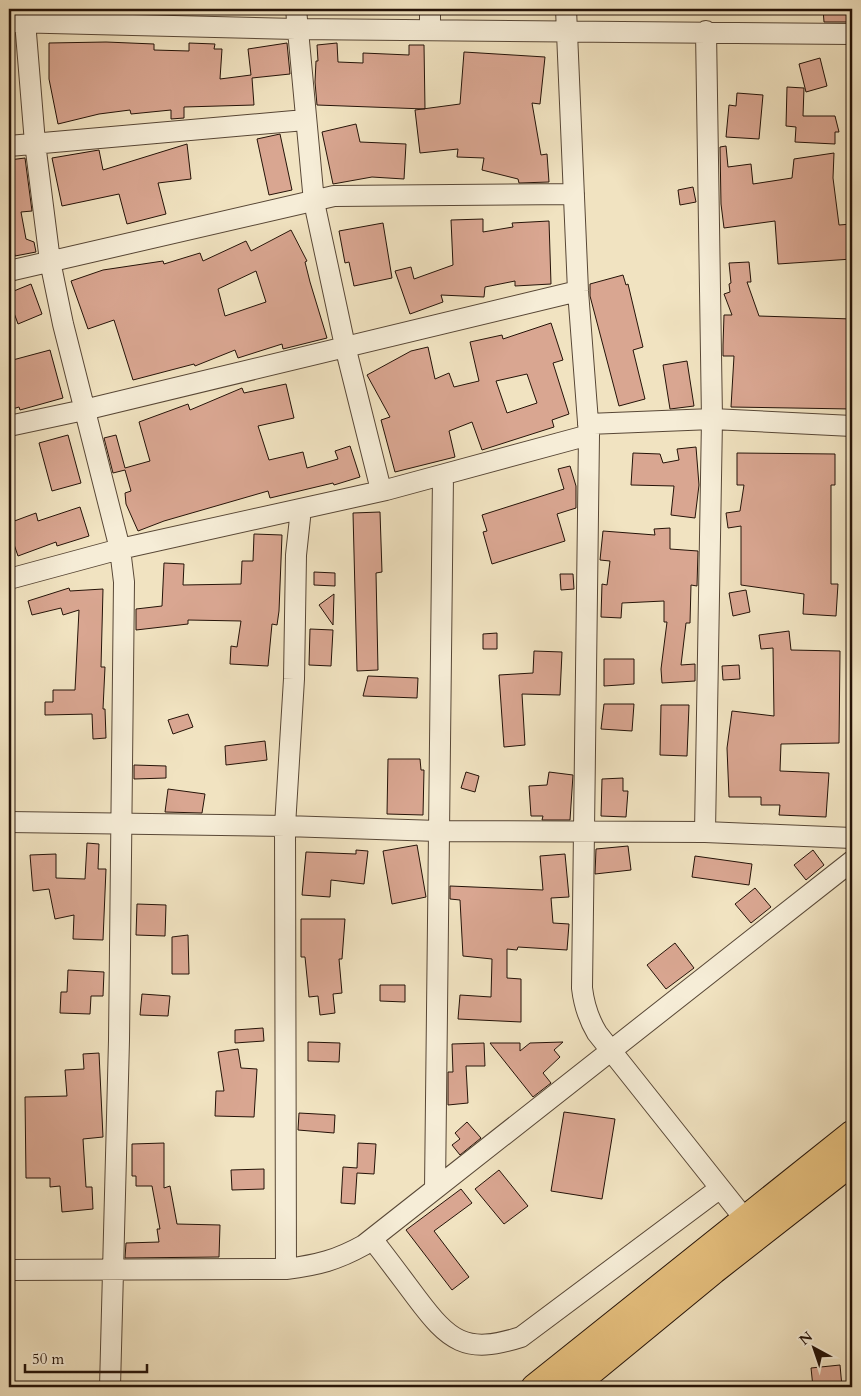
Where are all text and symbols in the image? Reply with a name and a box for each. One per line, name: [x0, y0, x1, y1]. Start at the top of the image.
north arrow: [788, 1324, 838, 1374]
text: N: [795, 1327, 817, 1350]
scale bar: [25, 1341, 148, 1373]
text: 50 m: [32, 1349, 64, 1369]

